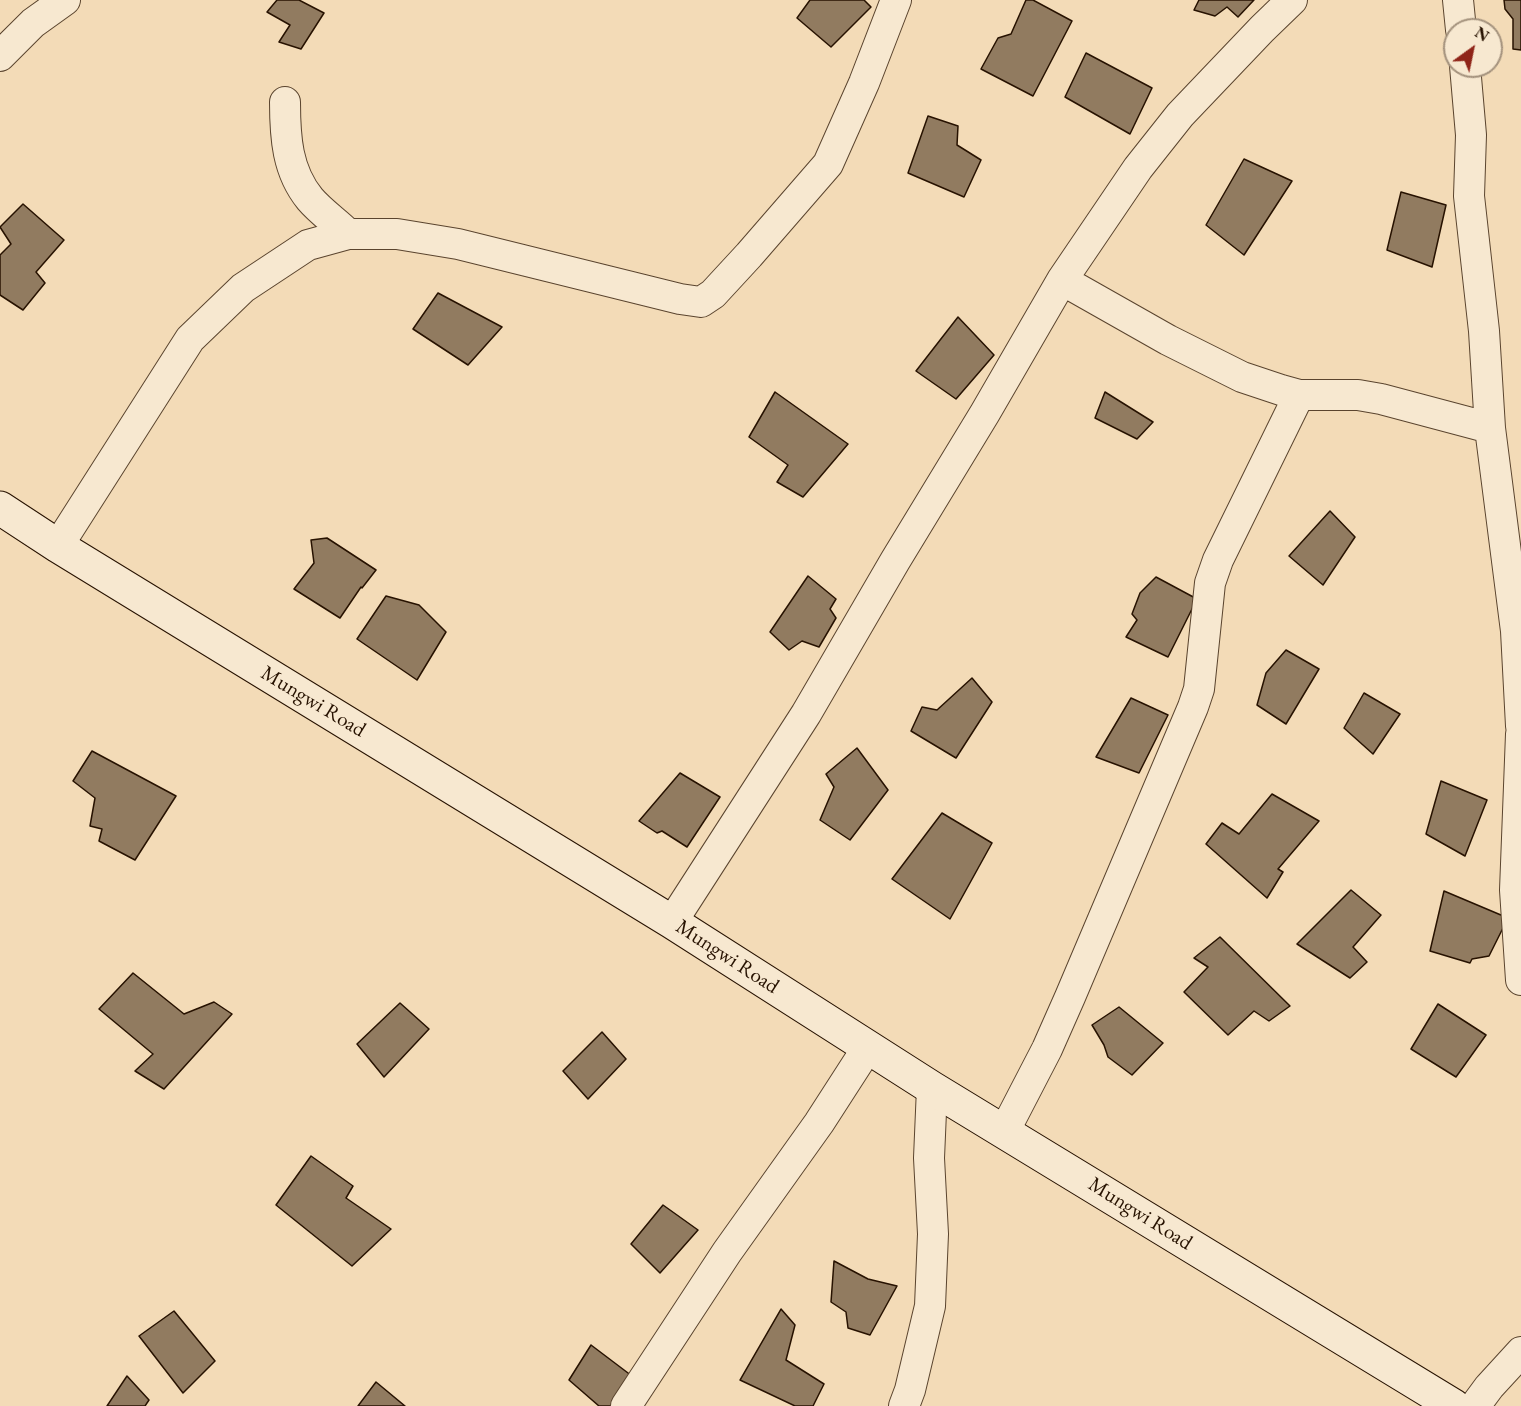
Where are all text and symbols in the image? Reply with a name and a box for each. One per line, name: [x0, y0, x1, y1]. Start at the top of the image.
north arrow: [1443, 18, 1503, 78]
text: N: [1471, 22, 1493, 46]
street label: Mungwi Road: [256, 661, 370, 743]
street label: Mungwi Road: [671, 914, 783, 1000]
street label: Mungwi Road: [1083, 1172, 1197, 1256]

